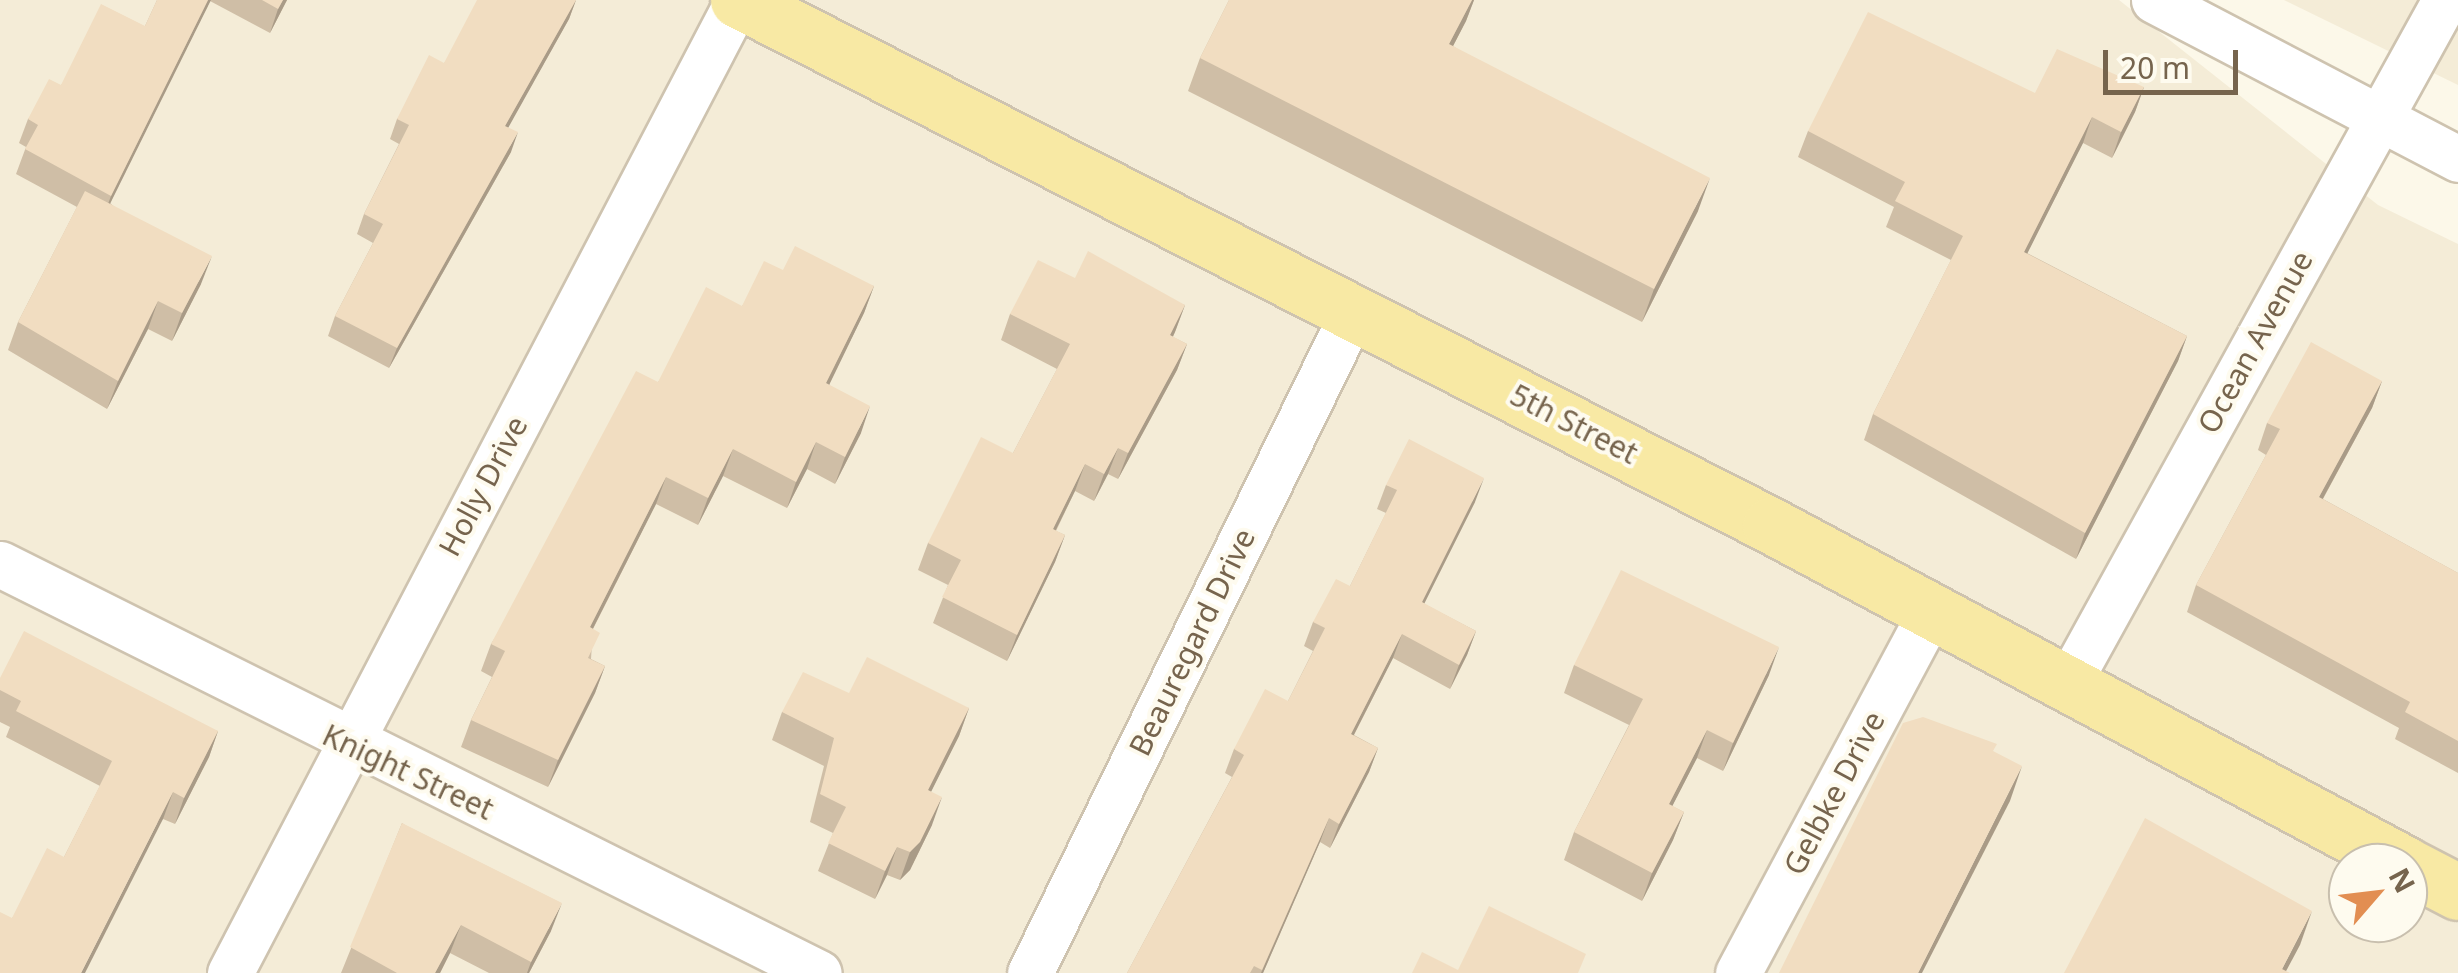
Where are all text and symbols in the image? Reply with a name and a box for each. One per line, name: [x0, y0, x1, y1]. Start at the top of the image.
scale bar: [2108, 30, 2243, 92]
text: 20 m: [2120, 47, 2190, 88]
street label: Ocean Avenue: [2190, 244, 2320, 440]
street label: 5th Street: [1504, 377, 1644, 471]
street label: Holly Drive: [431, 410, 535, 562]
street label: Beauregard Drive: [1121, 523, 1263, 761]
street label: Gelbke Drive: [1776, 705, 1892, 881]
street label: Knight Street: [317, 717, 499, 827]
north arrow: [2328, 843, 2428, 943]
text: N: [2381, 861, 2425, 899]

